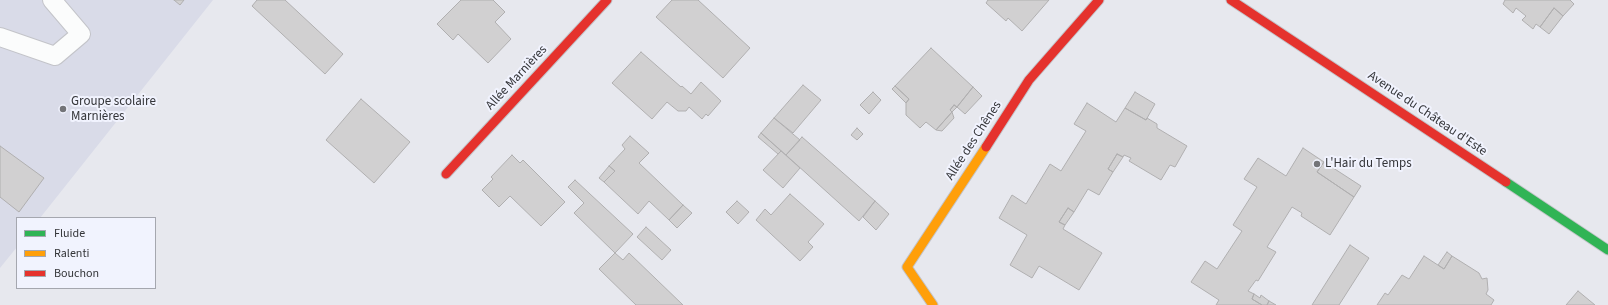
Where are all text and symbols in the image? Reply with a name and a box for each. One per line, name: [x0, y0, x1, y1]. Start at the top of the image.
street label: Allée Marnières: [483, 42, 551, 114]
street label: Avenue du Château d'Este: [1364, 68, 1490, 160]
place label: Groupe scolaire Marnières: [71, 94, 156, 125]
street label: Allée des Chênes: [943, 99, 1005, 183]
marker: Groupe scolaire Marnières: [58, 104, 68, 114]
place label: L'Hair du Temps: [1325, 156, 1412, 172]
marker: L'Hair du Temps: [1312, 159, 1322, 169]
legend: [16, 217, 156, 289]
text: Fluide: [54, 225, 85, 242]
text: Ralenti: [54, 245, 89, 262]
text: Bouchon: [54, 265, 99, 282]

